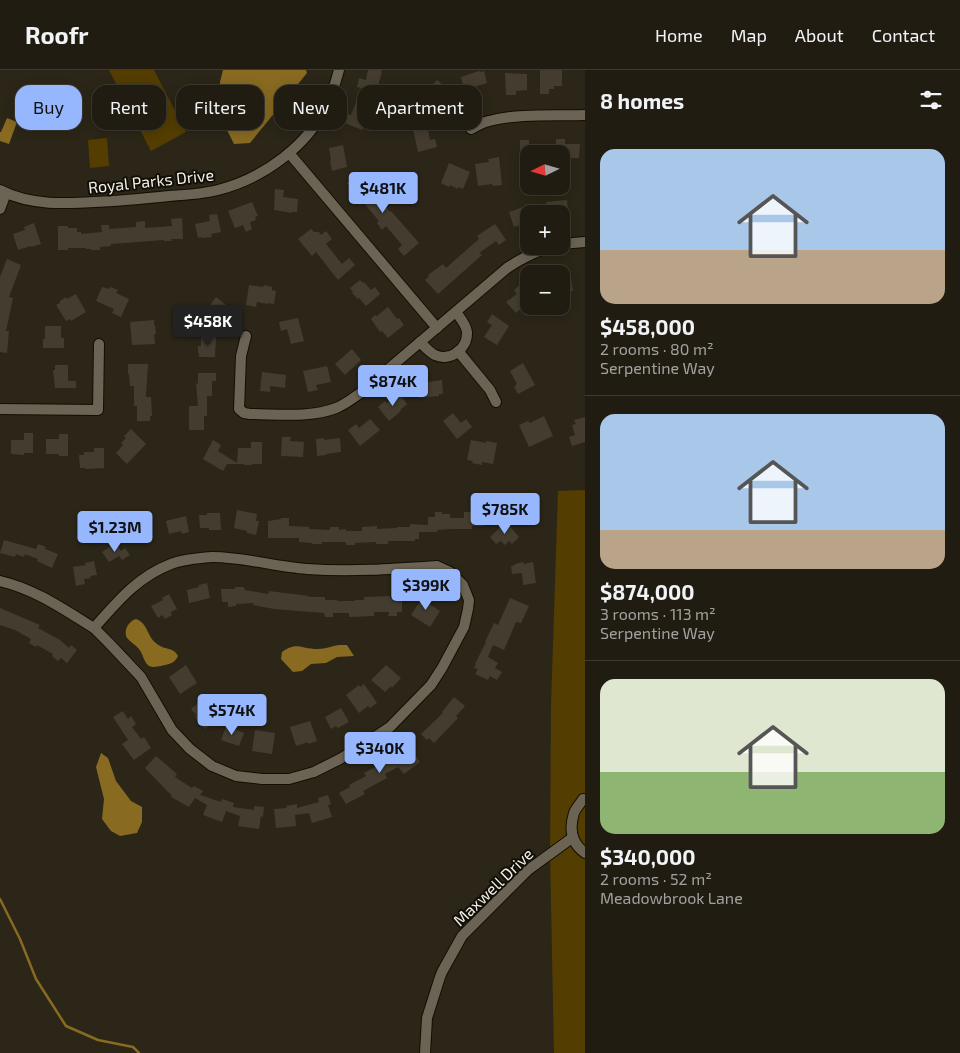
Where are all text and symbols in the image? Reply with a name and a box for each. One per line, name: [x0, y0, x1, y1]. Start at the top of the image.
text: Roofr: [25, 20, 89, 49]
text: Home: [655, 24, 703, 46]
text: Map: [731, 24, 767, 46]
text: About: [795, 24, 844, 46]
text: Contact: [872, 24, 935, 46]
chip: Buy: [15, 85, 82, 130]
chip: Rent: [92, 85, 166, 130]
chip: Filters: [176, 85, 264, 130]
chip: New: [274, 85, 347, 130]
chip: Apartment: [357, 85, 482, 130]
icon: filters: [917, 86, 945, 114]
text: 8 homes: [600, 88, 684, 113]
north arrow: [520, 145, 570, 195]
map controls: [520, 145, 570, 315]
street label: Royal Parks Drive: [87, 164, 215, 197]
pin: $481K: [348, 172, 418, 214]
text: $481K: [360, 178, 406, 197]
icon: home: [728, 181, 818, 271]
button: +: [520, 205, 570, 255]
button: −: [520, 265, 570, 315]
pin: $458K: [173, 304, 243, 347]
text: $458K: [184, 311, 232, 330]
text: $458,000: [600, 314, 695, 339]
text: 2 rooms · 80 m²: [600, 339, 714, 358]
text: Serpentine Way: [600, 358, 715, 377]
pin: $874K: [358, 364, 428, 407]
text: $874K: [369, 371, 417, 390]
icon: home: [728, 447, 818, 537]
pin: $785K: [470, 492, 540, 535]
text: $785K: [482, 499, 528, 518]
pin: $1.23M: [74, 510, 156, 553]
text: $1.23M: [88, 517, 142, 536]
pin: $399K: [391, 568, 461, 611]
text: $399K: [402, 575, 450, 594]
text: $874,000: [600, 579, 695, 604]
text: 3 rooms · 113 m²: [600, 604, 716, 623]
text: Serpentine Way: [600, 623, 715, 642]
pin: $574K: [197, 694, 267, 736]
text: $574K: [209, 700, 255, 719]
icon: home: [728, 712, 818, 802]
pin: $340K: [345, 732, 415, 774]
text: $340K: [356, 738, 404, 757]
street label: Maxwell Drive: [449, 844, 537, 929]
text: $340,000: [600, 844, 696, 869]
text: 2 rooms · 52 m²: [600, 869, 712, 888]
text: Meadowbrook Lane: [600, 888, 743, 907]

